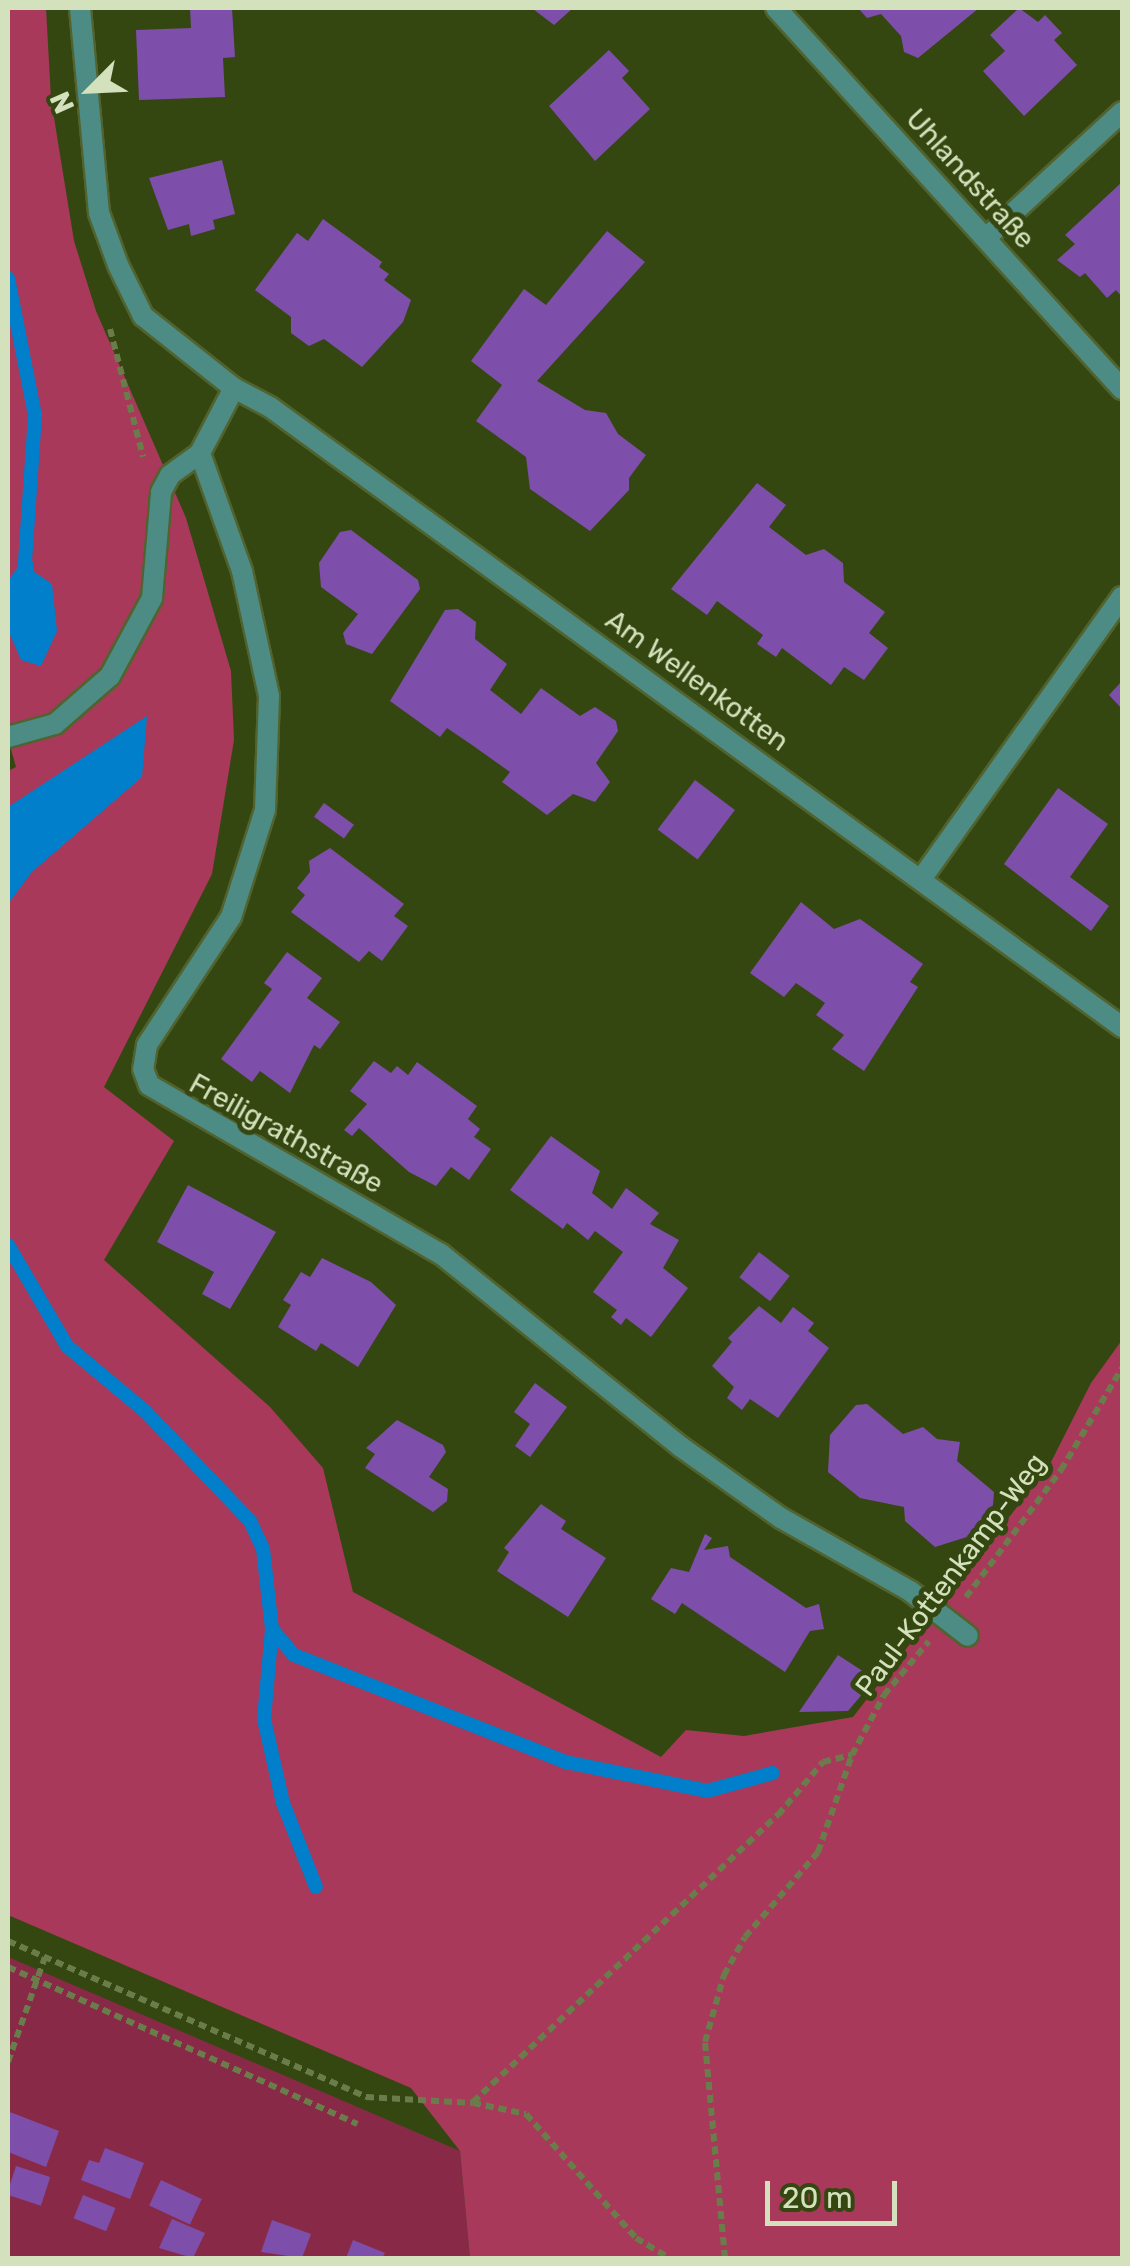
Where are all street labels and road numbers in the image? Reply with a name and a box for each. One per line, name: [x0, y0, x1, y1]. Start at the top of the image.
street label: Uhlandstraße: [899, 102, 1041, 256]
street label: Am Wellenkotten: [599, 603, 795, 759]
street label: Freiligrathstraße: [183, 1067, 389, 1201]
street label: Paul-Kottenkamp-Weg: [849, 1447, 1053, 1703]

